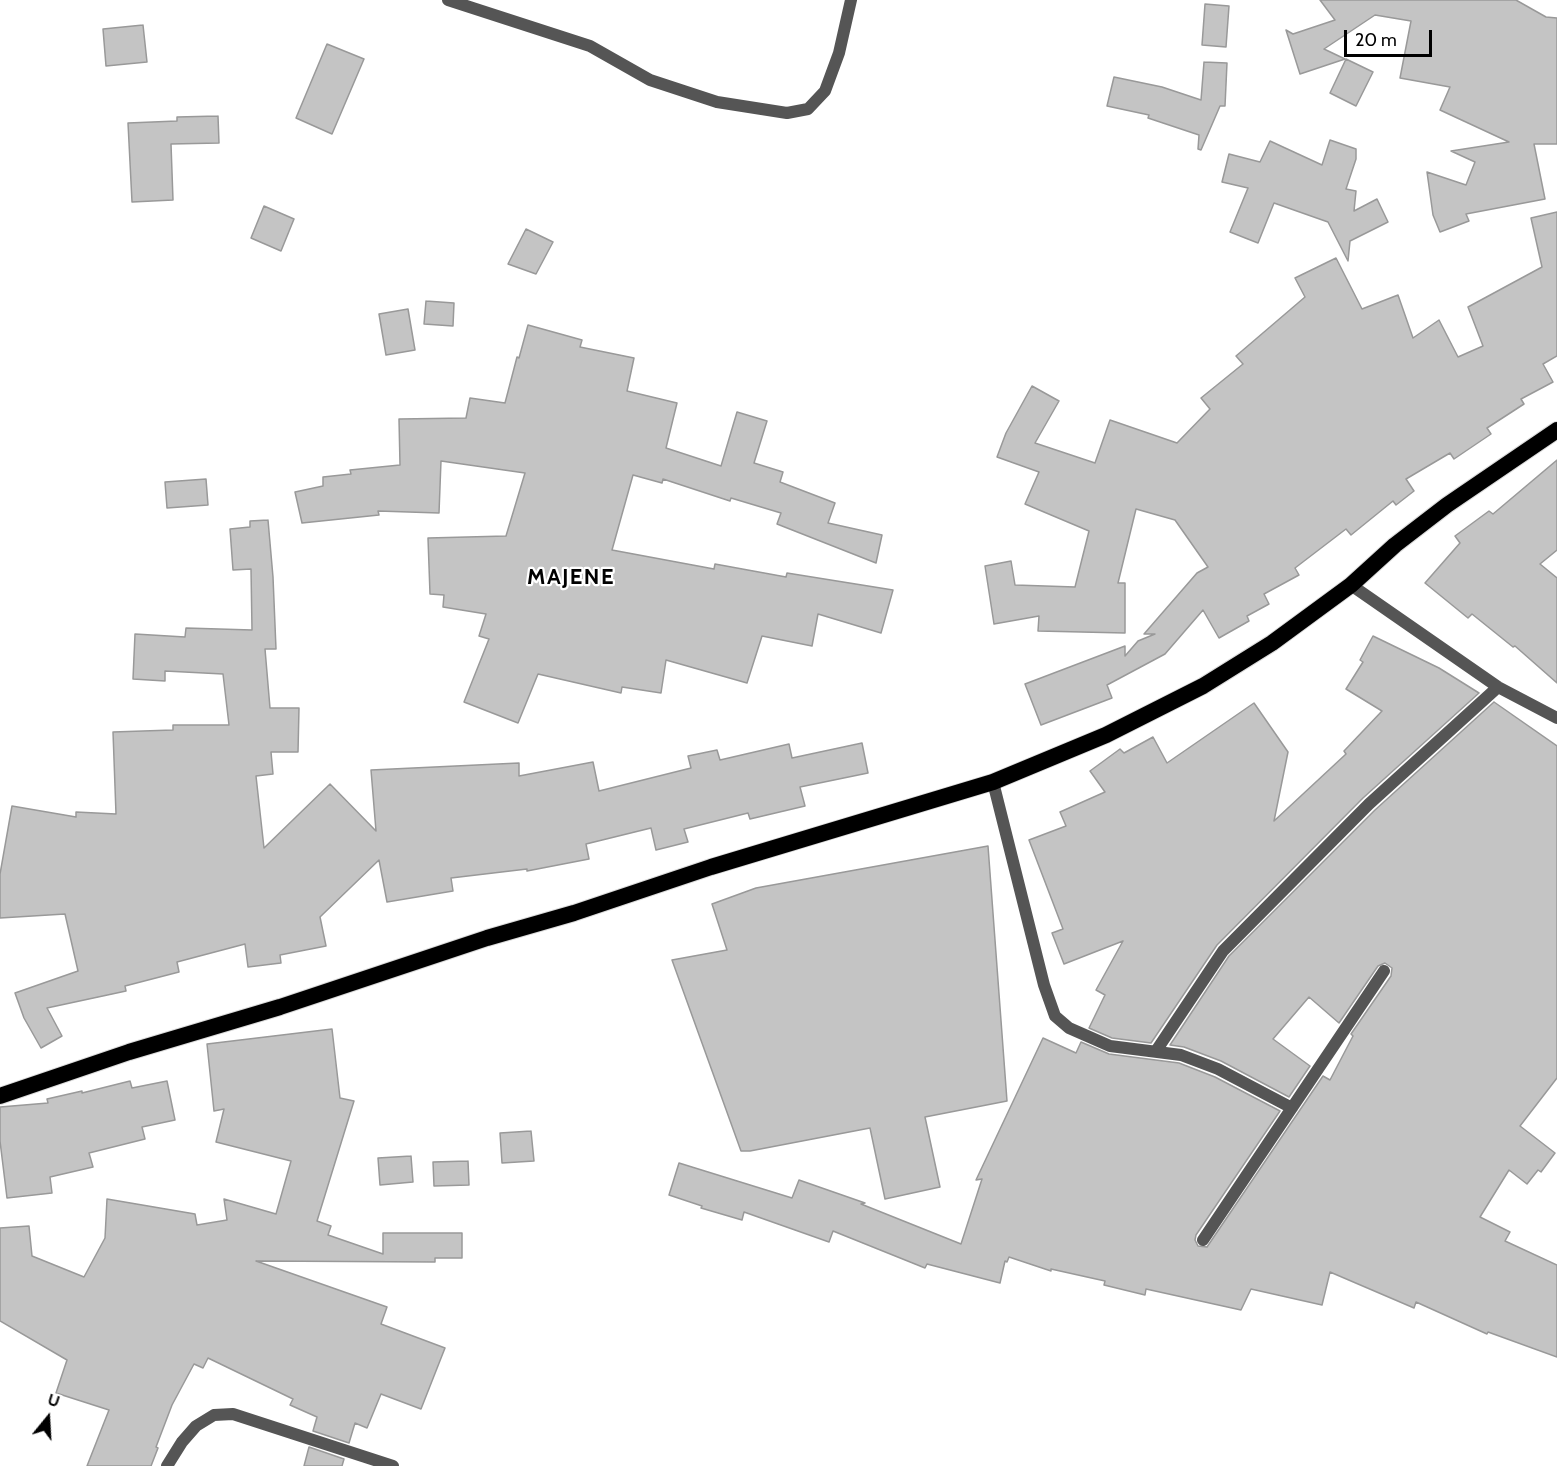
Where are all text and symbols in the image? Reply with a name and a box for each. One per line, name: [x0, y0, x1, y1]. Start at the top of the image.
scale bar: [1347, 18, 1436, 56]
text: 20 m: [1355, 29, 1397, 51]
district label: MAJENE: [527, 565, 615, 591]
north arrow: [18, 1388, 78, 1448]
text: U: [45, 1390, 62, 1411]

